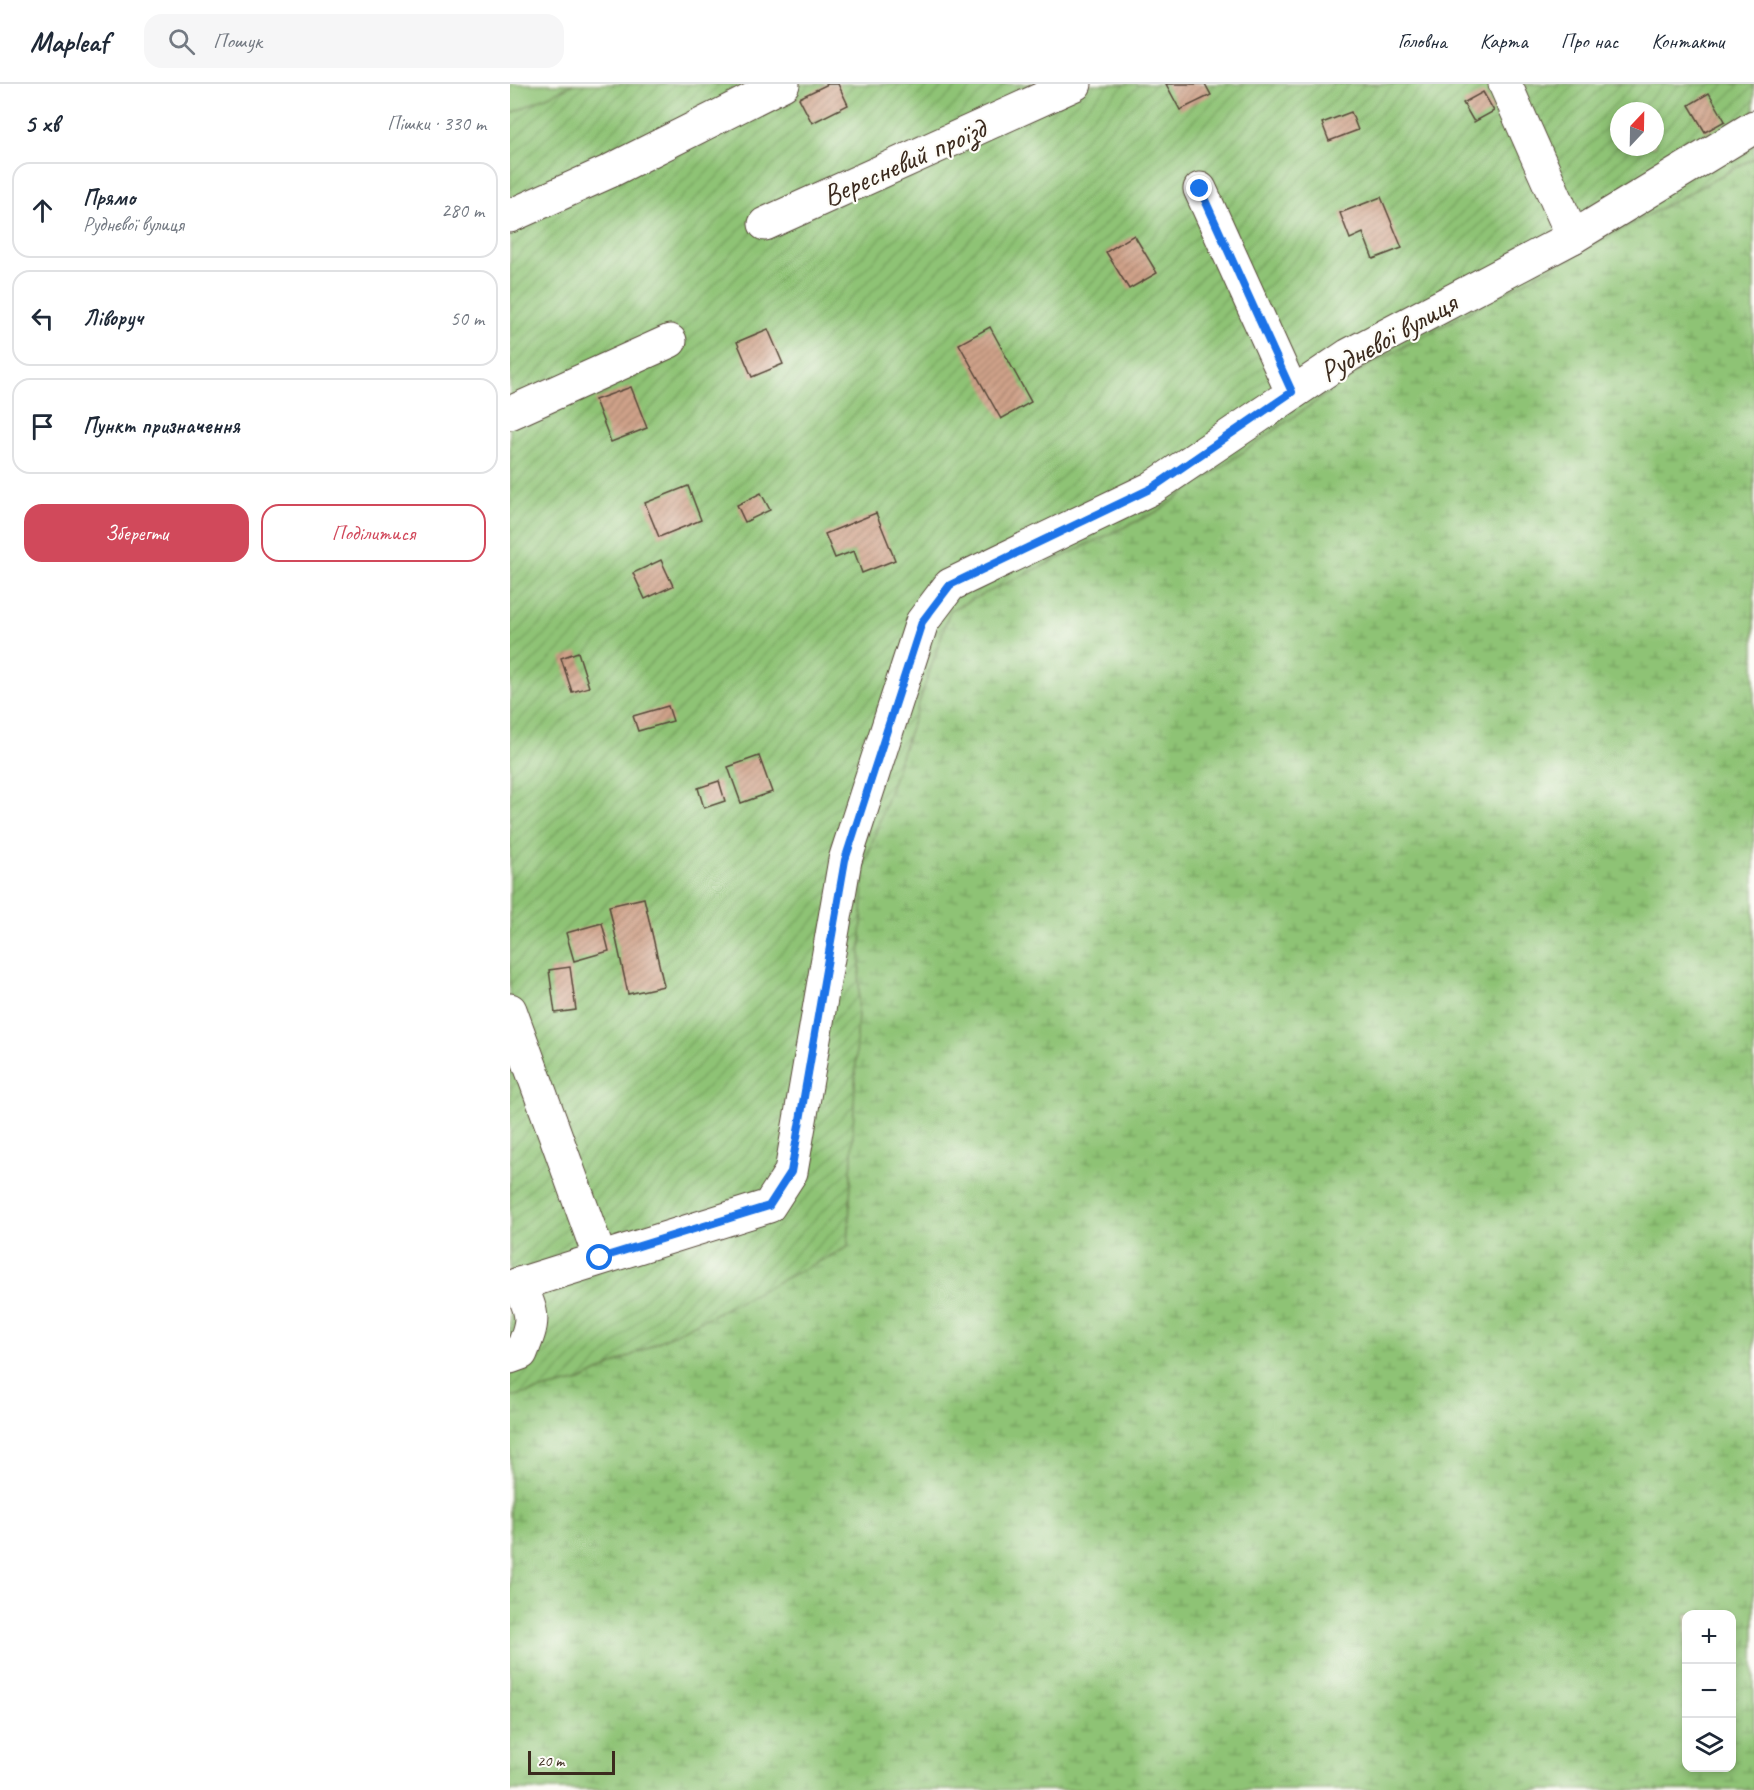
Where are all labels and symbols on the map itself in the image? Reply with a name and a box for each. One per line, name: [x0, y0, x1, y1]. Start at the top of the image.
north arrow: [1610, 102, 1664, 156]
street label: Вересневий проїзд: [817, 108, 994, 215]
route end: [1186, 175, 1212, 201]
street label: Руднєвої вулиця: [1313, 282, 1466, 390]
route start: [586, 1244, 612, 1270]
scale bar: [528, 1748, 615, 1776]

